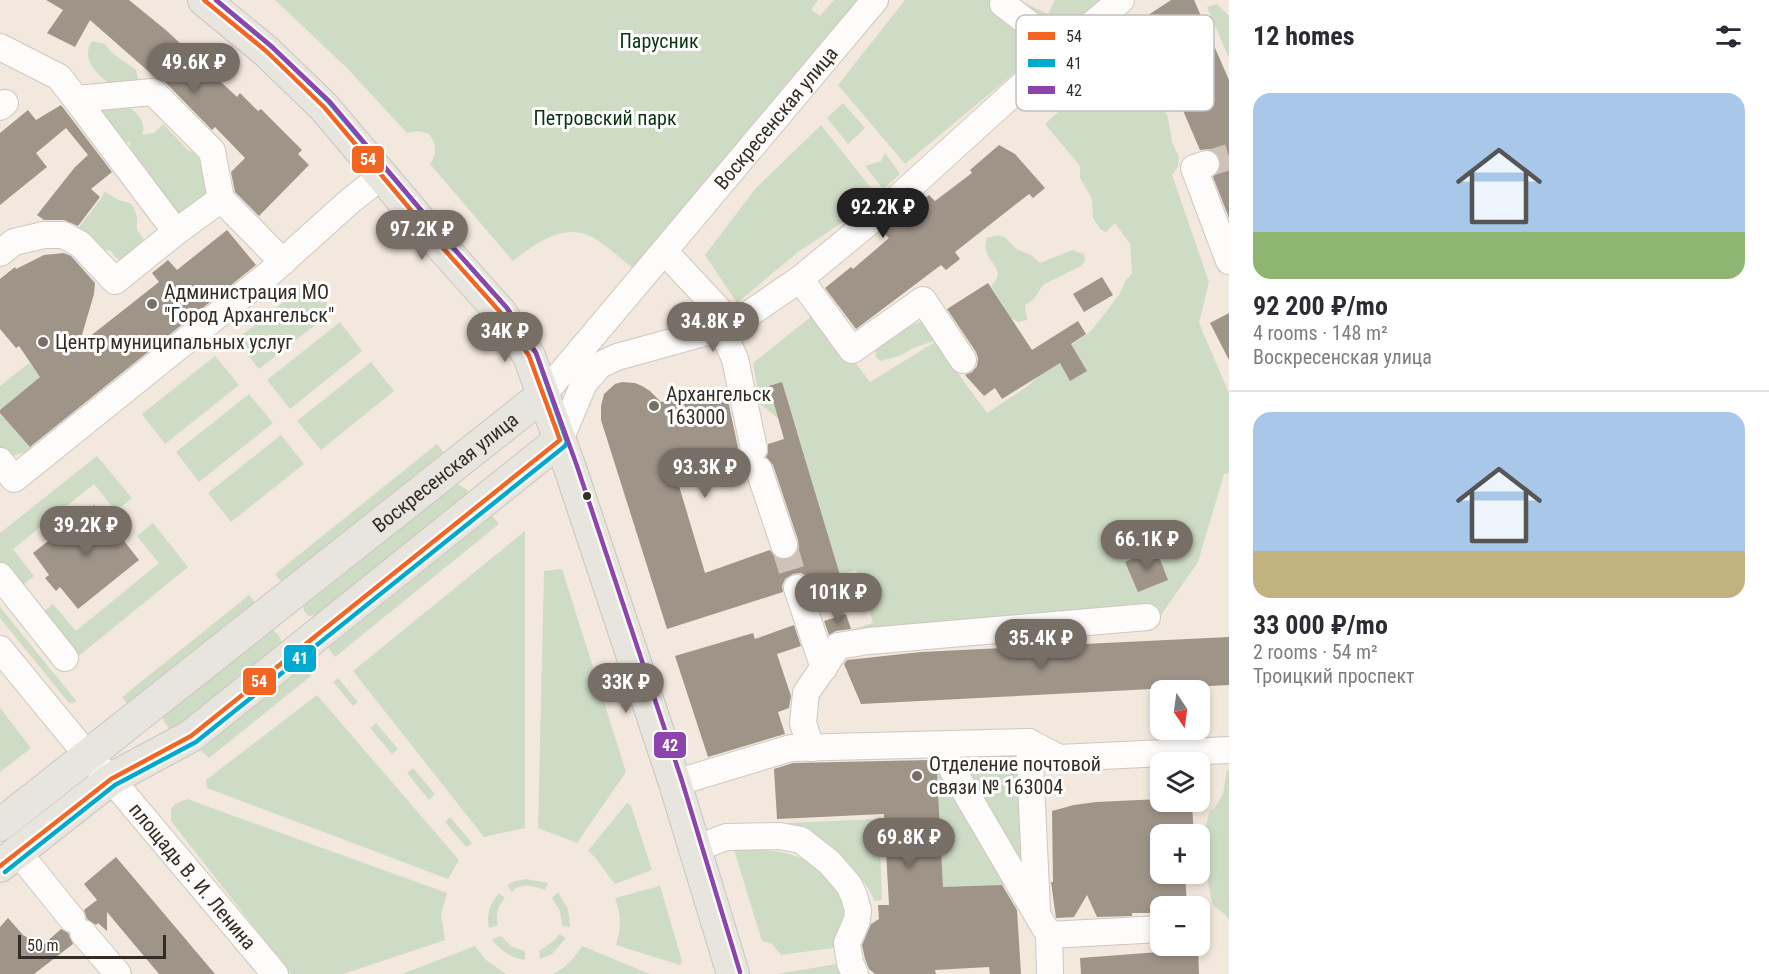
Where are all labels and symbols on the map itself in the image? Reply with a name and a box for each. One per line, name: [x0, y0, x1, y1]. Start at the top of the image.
legend: [1016, 15, 1214, 111]
text: 54: [1066, 27, 1082, 46]
park label: Парусник: [619, 29, 699, 53]
street label: Воскресенская улица: [709, 42, 843, 194]
pin: 49.6K ₽: [139, 43, 249, 94]
text: 41: [1066, 54, 1082, 73]
text: 42: [1066, 81, 1082, 100]
park label: Петровский парк: [533, 106, 677, 130]
line badge: 54: [351, 145, 385, 174]
text: 54: [360, 150, 376, 169]
pin: 92.2K ₽: [828, 188, 938, 239]
pin: 97.2K ₽: [367, 210, 477, 261]
place label: Администрация МО "Город Архангельск": [164, 280, 334, 327]
marker: Администрация МО "Город Архангельск": [145, 297, 159, 311]
pin: 34.8K ₽: [658, 302, 768, 353]
pin: 34K ₽: [463, 312, 547, 363]
place label: Центр муниципальных услуг: [55, 330, 293, 354]
marker: Центр муниципальных услуг: [36, 335, 50, 349]
place label: Архангельск 163000: [666, 382, 771, 429]
marker: Архангельск 163000: [647, 399, 661, 413]
street label: Воскресенская улица: [368, 407, 523, 537]
pin: 93.3K ₽: [650, 448, 760, 499]
unlabelled marker: [581, 490, 593, 502]
pin: 39.2K ₽: [31, 506, 141, 557]
pin: 66.1K ₽: [1092, 520, 1202, 571]
pin: 101K ₽: [789, 573, 887, 624]
pin: 35.4K ₽: [986, 619, 1096, 670]
line badge: 41: [283, 644, 317, 673]
text: 41: [292, 649, 308, 668]
pin: 33K ₽: [584, 663, 668, 714]
line badge: 54: [242, 667, 277, 696]
text: 54: [251, 672, 267, 691]
north arrow: [1150, 680, 1210, 740]
line badge: 42: [653, 731, 687, 759]
text: 42: [662, 736, 678, 755]
place label: Отделение почтовой связи № 163004: [929, 752, 1101, 799]
marker: Отделение почтовой связи № 163004: [910, 769, 924, 783]
street label: площадь В. И. Ленина: [124, 798, 261, 954]
pin: 69.8K ₽: [854, 818, 964, 869]
scale bar: [18, 932, 166, 960]

